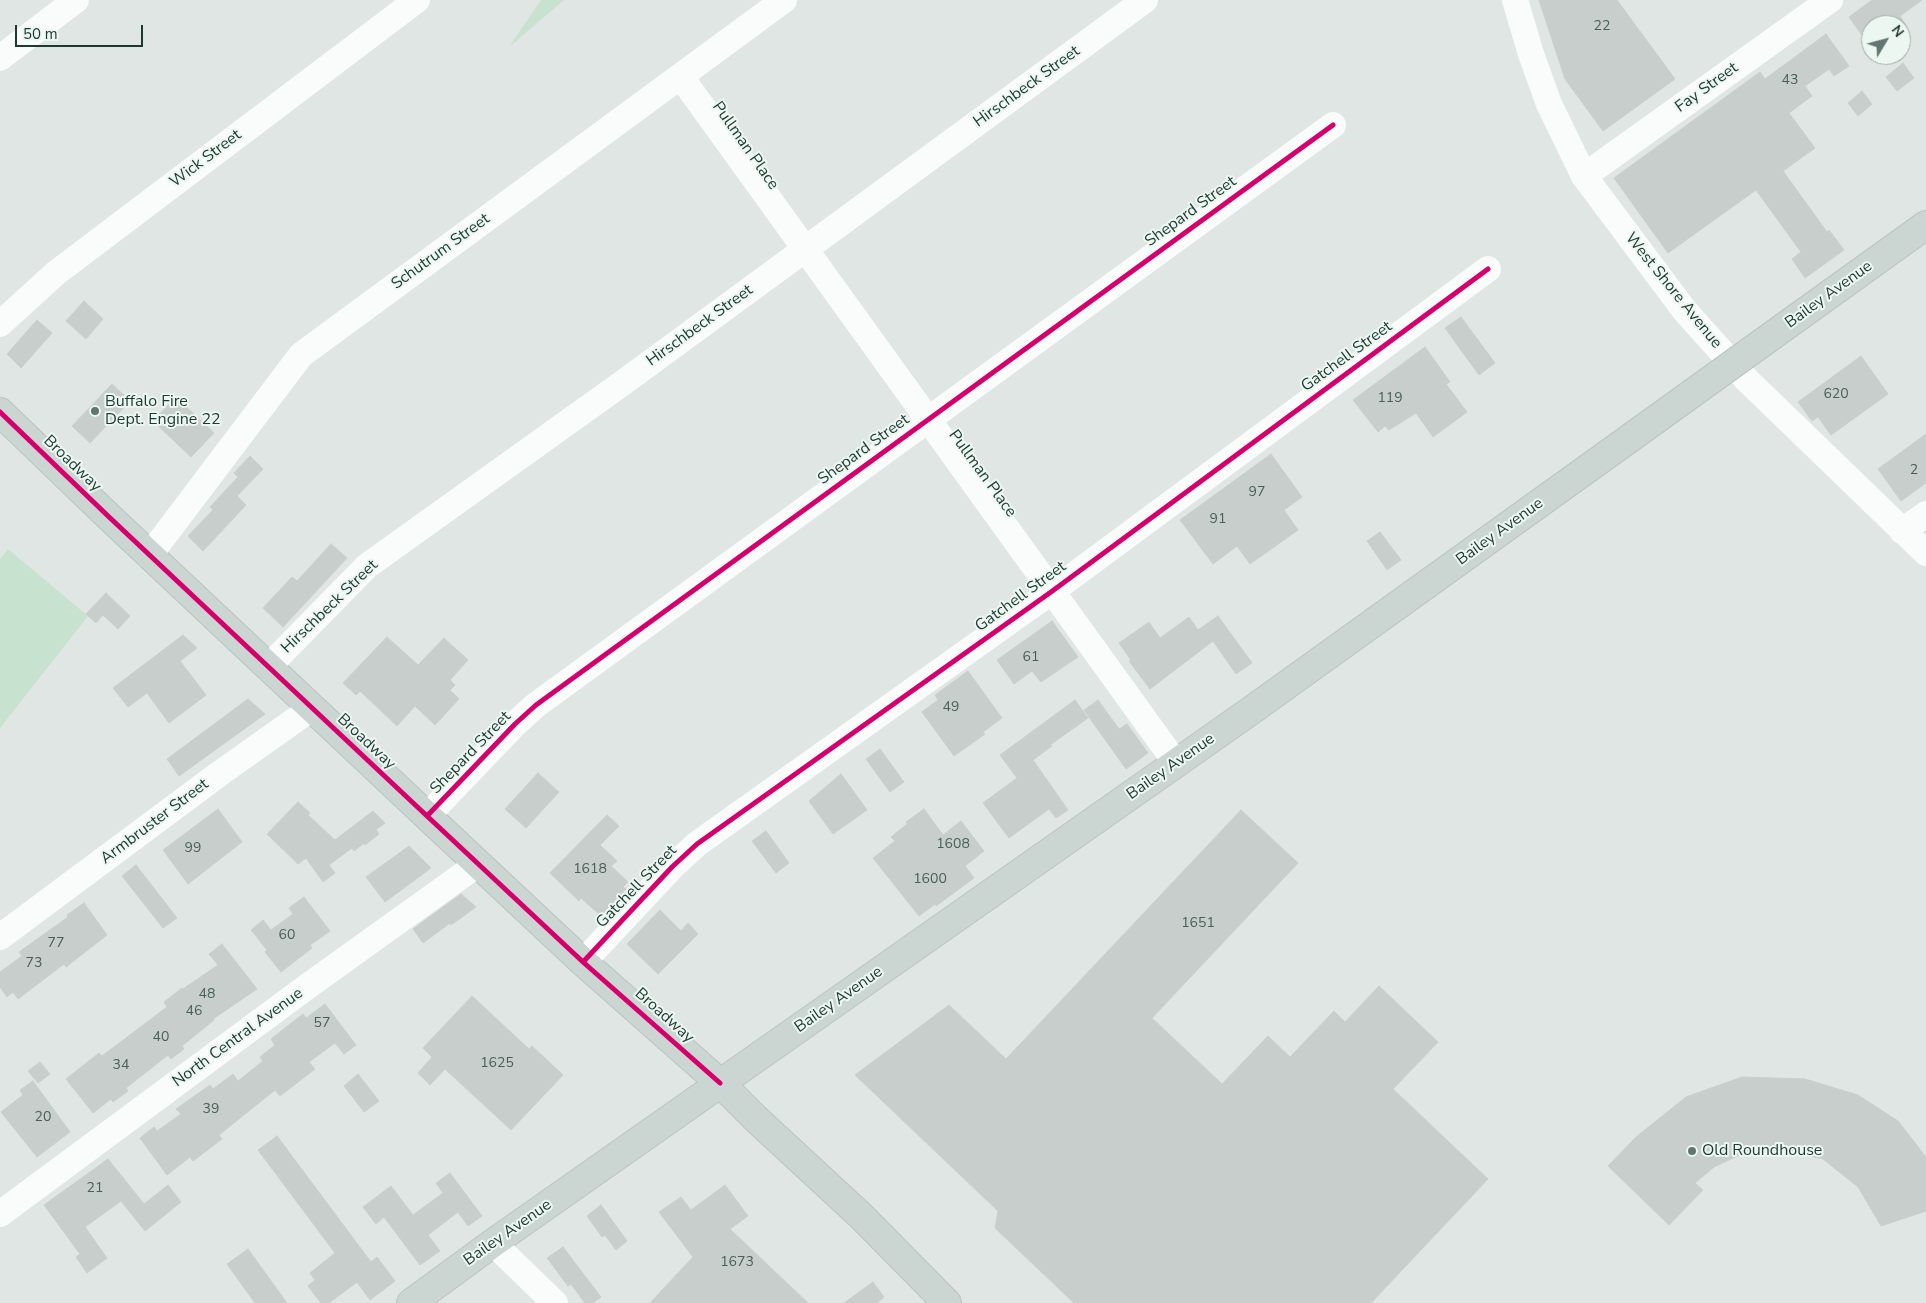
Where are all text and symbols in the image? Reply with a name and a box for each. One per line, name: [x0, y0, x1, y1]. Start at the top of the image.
scale bar: [18, 15, 145, 47]
north arrow: [1861, 15, 1911, 65]
house number: 22: [1594, 19, 1610, 35]
text: N: [1887, 21, 1908, 41]
text: 50 m: [23, 24, 58, 44]
street label: Hirschbeck Street: [970, 42, 1084, 132]
street label: Fay Street: [1672, 59, 1742, 117]
house number: 43: [1782, 73, 1798, 89]
street label: Pullman Place: [708, 98, 782, 194]
street label: Wick Street: [166, 126, 246, 192]
street label: Shepard Street: [1142, 173, 1240, 251]
street label: Schutrum Street: [388, 210, 494, 294]
street label: West Shore Avenue: [1621, 229, 1725, 353]
street label: Bailey Avenue: [1782, 257, 1876, 333]
street label: Hirschbeck Street: [643, 281, 757, 371]
street label: Gatchell Street: [1298, 318, 1396, 396]
house number: 620: [1823, 387, 1849, 403]
house number: 119: [1377, 391, 1403, 407]
place label: Buffalo Fire Dept. Engine 22: [105, 392, 221, 430]
marker: Buffalo Fire Dept. Engine 22: [89, 405, 101, 417]
street label: Shepard Street: [815, 411, 913, 489]
street label: Pullman Place: [944, 427, 1020, 521]
street label: Broadway: [39, 432, 105, 496]
house number: 2: [1910, 463, 1918, 479]
house number: 97: [1249, 485, 1265, 501]
street label: Bailey Avenue: [1453, 494, 1547, 570]
house number: 91: [1210, 512, 1226, 528]
street label: Hirschbeck Street: [278, 556, 382, 658]
street label: Gatchell Street: [972, 558, 1070, 636]
house number: 61: [1023, 650, 1039, 666]
house number: 49: [943, 700, 959, 716]
street label: Shepard Street: [427, 707, 515, 799]
street label: Broadway: [333, 710, 399, 774]
street label: Bailey Avenue: [1123, 730, 1219, 804]
street label: Armbruster Street: [97, 775, 213, 869]
house number: 1608: [936, 837, 970, 853]
house number: 99: [185, 841, 201, 857]
street label: Gatchell Street: [593, 842, 681, 932]
house number: 1618: [573, 862, 607, 878]
house number: 1600: [913, 872, 947, 888]
house number: 1651: [1181, 916, 1215, 932]
house number: 60: [279, 928, 295, 944]
house number: 77: [48, 936, 64, 952]
house number: 73: [26, 956, 42, 972]
street label: Bailey Avenue: [791, 963, 887, 1037]
street label: North Central Avenue: [169, 984, 307, 1092]
street label: Broadway: [630, 984, 698, 1048]
house number: 48: [199, 987, 215, 1003]
house number: 46: [186, 1004, 202, 1020]
house number: 57: [314, 1016, 330, 1032]
house number: 40: [153, 1030, 169, 1046]
house number: 1625: [480, 1056, 514, 1072]
house number: 34: [113, 1058, 129, 1074]
house number: 39: [203, 1102, 219, 1118]
house number: 20: [35, 1110, 51, 1126]
place label: Old Roundhouse: [1702, 1141, 1822, 1161]
marker: Old Roundhouse: [1686, 1145, 1698, 1157]
house number: 21: [87, 1181, 103, 1197]
street label: Bailey Avenue: [460, 1196, 556, 1270]
house number: 1673: [720, 1255, 754, 1271]

